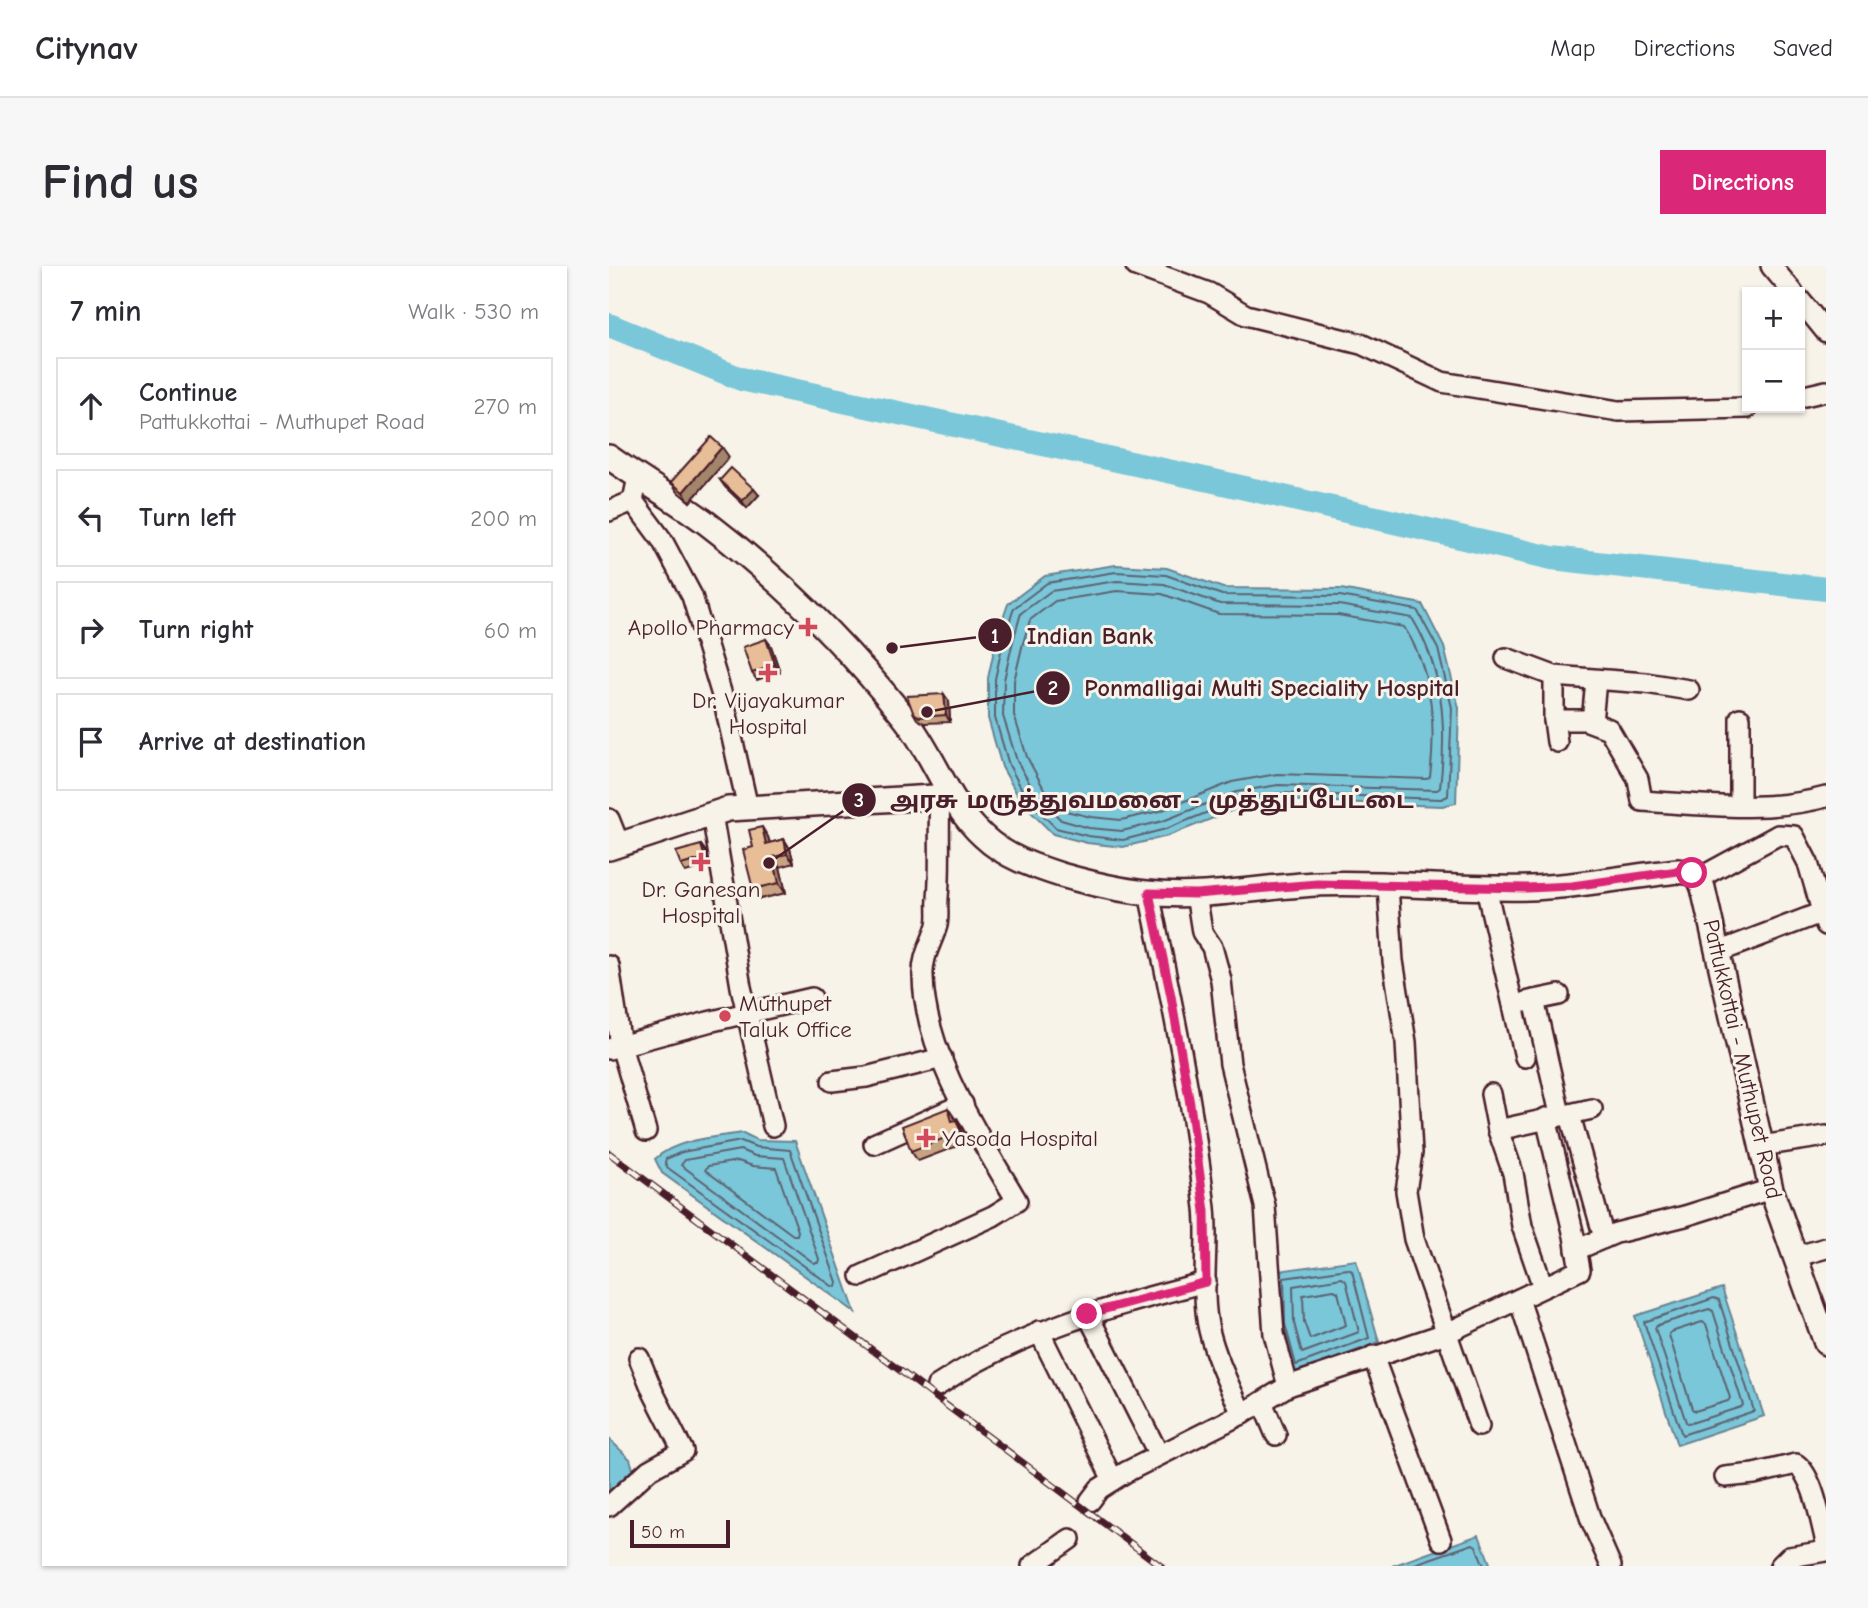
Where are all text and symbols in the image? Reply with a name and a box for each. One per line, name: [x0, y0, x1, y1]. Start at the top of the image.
text: Citynav: [35, 29, 138, 67]
text: Map: [1550, 34, 1596, 62]
text: Directions: [1634, 34, 1735, 62]
text: Saved: [1773, 34, 1833, 62]
button: Directions: [1660, 150, 1826, 214]
text: Find us: [42, 154, 198, 210]
map controls: [1742, 287, 1805, 413]
button: +: [1742, 287, 1805, 350]
text: 7 min: [70, 294, 142, 329]
text: Walk · 530 m: [408, 298, 539, 325]
button: −: [1742, 350, 1805, 413]
text: Continue: [139, 378, 237, 408]
icon: ahead: [72, 387, 110, 425]
text: 270 m: [473, 393, 537, 420]
text: Pattukkottai - Muthupet Road: [139, 408, 425, 435]
icon: left: [72, 499, 110, 537]
text: Turn left: [139, 503, 236, 533]
text: 200 m: [470, 505, 537, 532]
icon: right: [72, 611, 110, 649]
callout: Indian Bank: [978, 613, 1167, 658]
place label: Apollo Pharmacy: [628, 614, 795, 641]
text: Turn right: [139, 615, 253, 645]
text: 60 m: [484, 617, 537, 644]
marker: Apollo Pharmacy: [800, 619, 816, 635]
text: Indian Bank: [1027, 622, 1154, 650]
text: 1: [991, 624, 999, 648]
marker: Dr. Vijayakumar Hospital: [758, 663, 778, 683]
callout: Ponmalligai Multi Speciality Hospital: [1035, 665, 1474, 710]
text: Ponmalligai Multi Speciality Hospital: [1084, 674, 1460, 702]
text: 2: [1048, 676, 1058, 700]
place label: Dr. Vijayakumar Hospital: [692, 687, 845, 740]
icon: arrive: [72, 723, 110, 761]
text: Arrive at destination: [139, 727, 366, 757]
callout: அரசு மருத்துவமனை - முத்துப்பேட்டை: [841, 777, 1428, 822]
text: அரசு மருத்துவமனை - முத்துப்பேட்டை: [890, 786, 1414, 816]
text: 3: [854, 788, 864, 812]
marker: Dr. Ganesan Hospital: [691, 852, 711, 872]
route start: [1676, 857, 1707, 888]
place label: Dr. Ganesan Hospital: [641, 876, 761, 929]
street label: Pattukkottai - Muthupet Road: [1697, 917, 1788, 1201]
place label: Muthupet Taluk Office: [739, 990, 852, 1043]
marker: Muthupet Taluk Office: [717, 1008, 733, 1024]
place label: Yasoda Hospital: [942, 1125, 1098, 1152]
marker: Yasoda Hospital: [916, 1128, 936, 1148]
route end: [1071, 1298, 1102, 1329]
scale bar: [630, 1517, 730, 1549]
text: 50 m: [641, 1521, 685, 1543]

